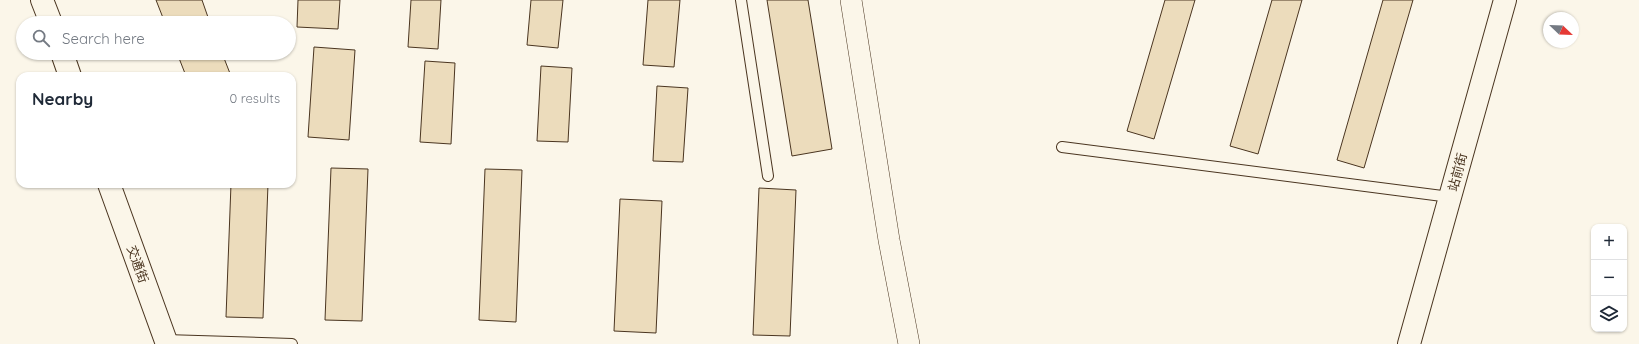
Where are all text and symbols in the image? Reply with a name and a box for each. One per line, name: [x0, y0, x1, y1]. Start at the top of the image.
north arrow: [1543, 12, 1579, 48]
search box: [16, 16, 296, 60]
icon: search: [30, 27, 52, 49]
text: Search here: [62, 29, 145, 48]
text: Nearby: [32, 88, 93, 109]
text: 0 results: [229, 90, 280, 106]
street label: 站前街: [1444, 151, 1470, 193]
map controls: [1591, 224, 1627, 332]
button: +: [1591, 224, 1627, 260]
street label: 交通街: [124, 243, 152, 285]
button: −: [1591, 260, 1627, 296]
button: layers: [1591, 296, 1627, 332]

